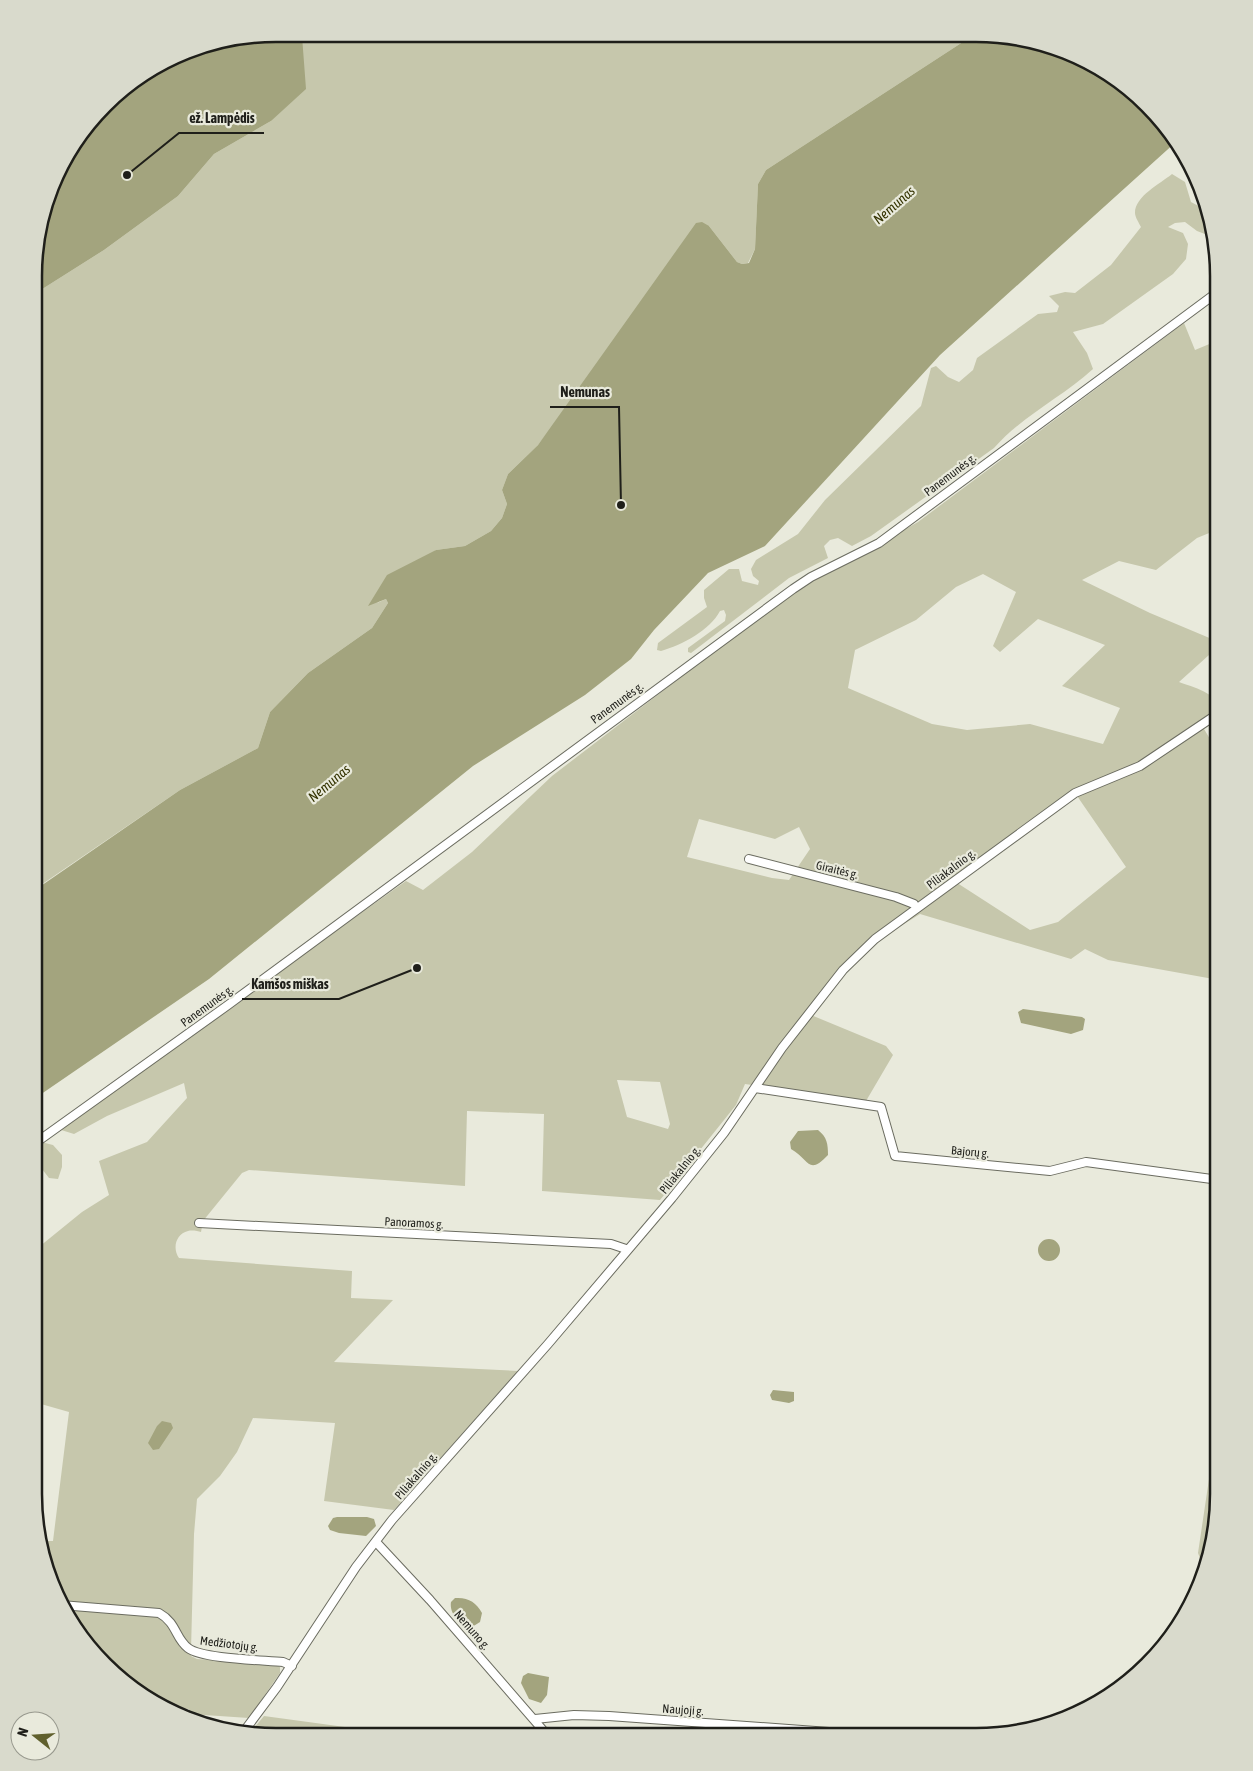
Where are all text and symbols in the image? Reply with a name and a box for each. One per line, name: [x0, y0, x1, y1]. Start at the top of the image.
callout: ež. Lampėdis: [179, 104, 264, 133]
text: ež. Lampėdis: [189, 110, 255, 126]
water label: Nemunas: [870, 183, 918, 227]
callout: Nemunas: [550, 378, 619, 407]
text: Nemunas: [560, 384, 610, 400]
street label: Panemunės g.: [921, 451, 979, 499]
street label: Panemunės g.: [588, 679, 646, 727]
water label: Nemunas: [305, 761, 353, 805]
street label: Piliakalnio g.: [924, 846, 978, 892]
street label: Giraitės g.: [815, 858, 859, 882]
callout: Kamšos miškas: [242, 970, 339, 999]
text: Kamšos miškas: [251, 976, 329, 992]
street label: Panemunės g.: [178, 982, 236, 1030]
street label: Piliakalnio g.: [657, 1143, 703, 1197]
street label: Bajorų g.: [950, 1143, 990, 1161]
street label: Panoramos g.: [384, 1214, 444, 1232]
street label: Piliakalnio g.: [392, 1450, 440, 1502]
street label: Nemuno g.: [451, 1608, 493, 1652]
street label: Medžiotojų g.: [199, 1633, 259, 1655]
street label: Naujoji g.: [662, 1702, 704, 1718]
north arrow: [10, 1711, 60, 1761]
text: N: [14, 1726, 31, 1738]

